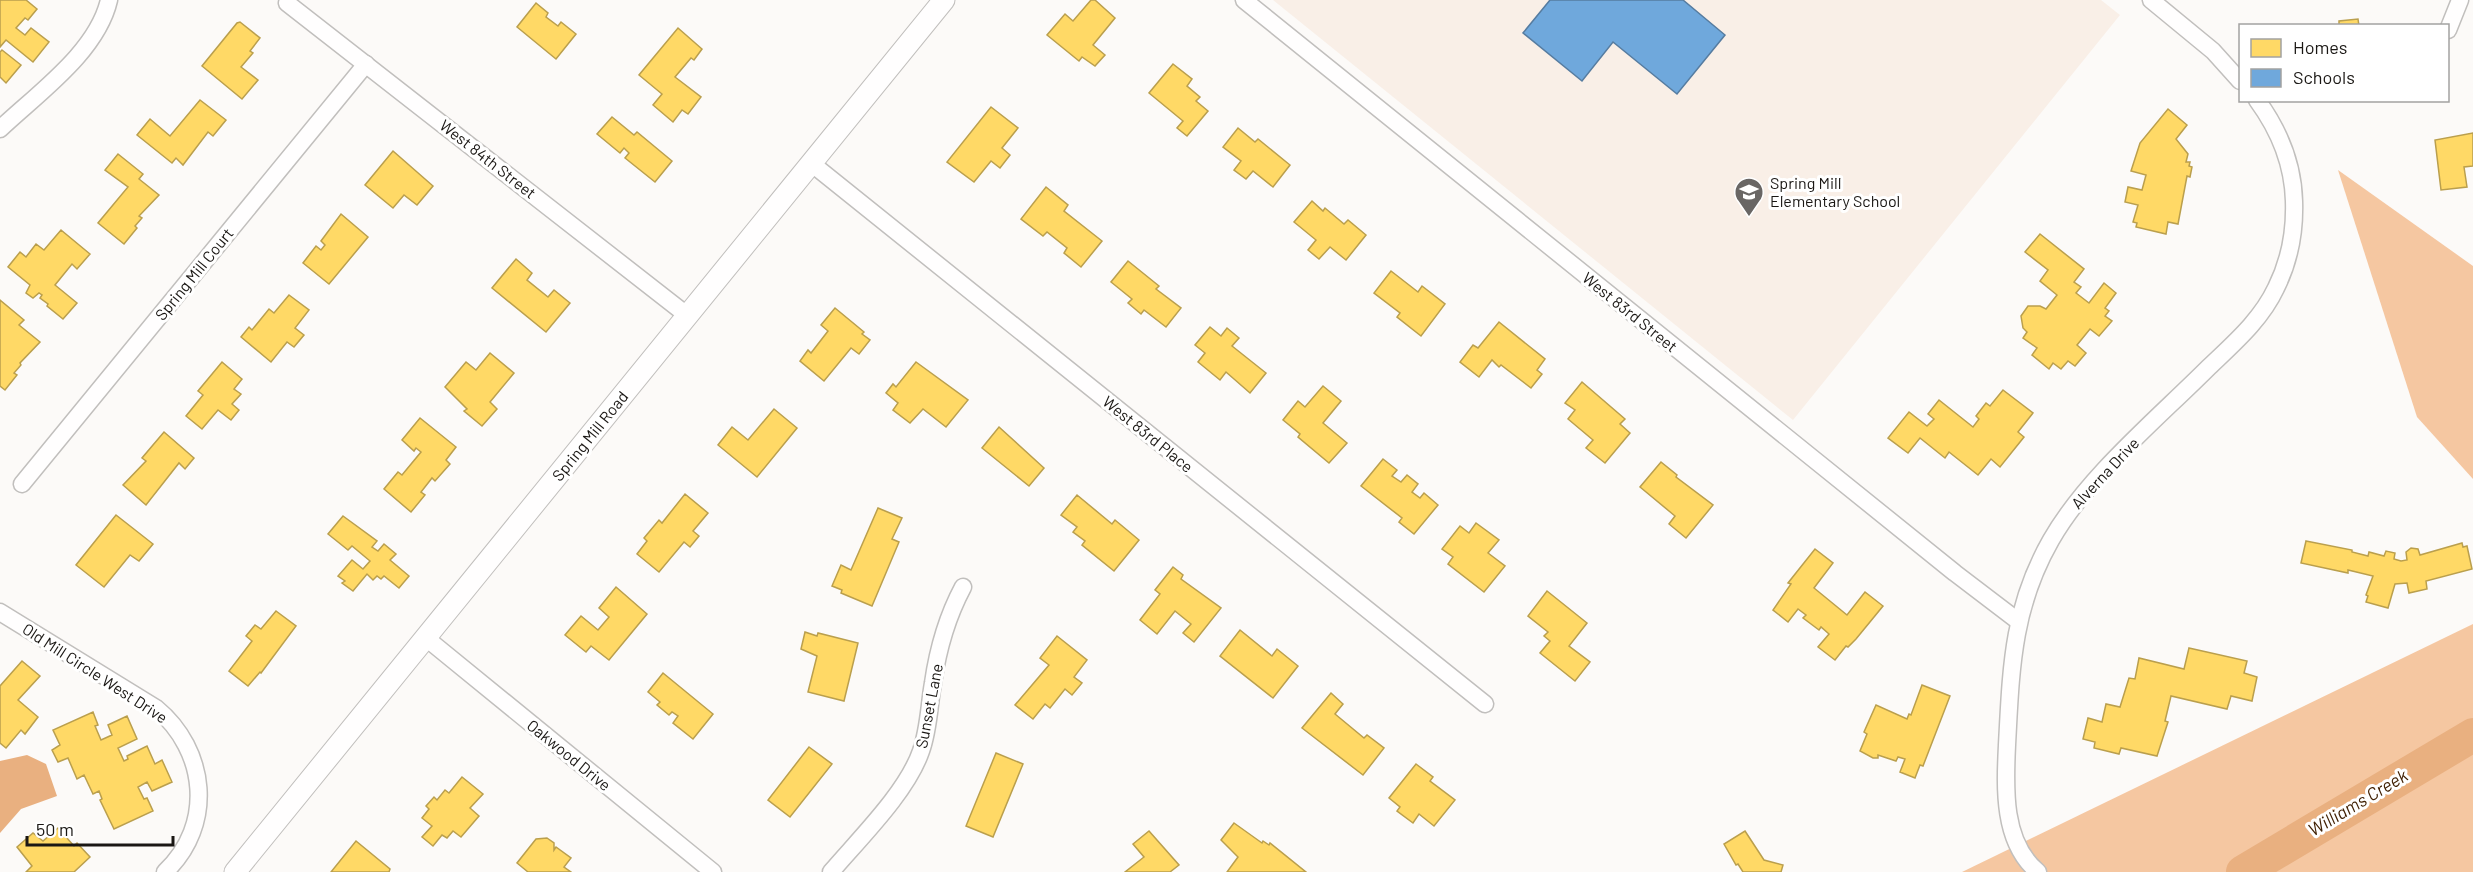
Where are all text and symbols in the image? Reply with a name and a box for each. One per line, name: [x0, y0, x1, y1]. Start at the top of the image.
legend: [2239, 24, 2449, 102]
text: Homes: [2293, 36, 2347, 58]
text: Schools: [2293, 66, 2355, 88]
street label: West 84th Street: [436, 115, 540, 202]
place label: Spring Mill Elementary School: [1770, 173, 1900, 210]
school or university icon: Spring Mill Elementary School: [1733, 176, 1765, 218]
street label: Spring Mill Court: [151, 224, 237, 324]
street label: West 83rd Street: [1579, 268, 1681, 356]
street label: Spring Mill Road: [548, 387, 632, 484]
street label: West 83rd Place: [1099, 391, 1197, 476]
street label: Alverna Drive: [2067, 433, 2143, 512]
street label: Old Mill Circle West Drive: [19, 619, 171, 727]
street label: Sunset Lane: [911, 662, 946, 750]
street label: Oakwood Drive: [524, 715, 615, 794]
water label: Williams Creek: [2304, 764, 2412, 841]
scale bar: [27, 809, 172, 847]
text: 50 m: [36, 818, 74, 840]

